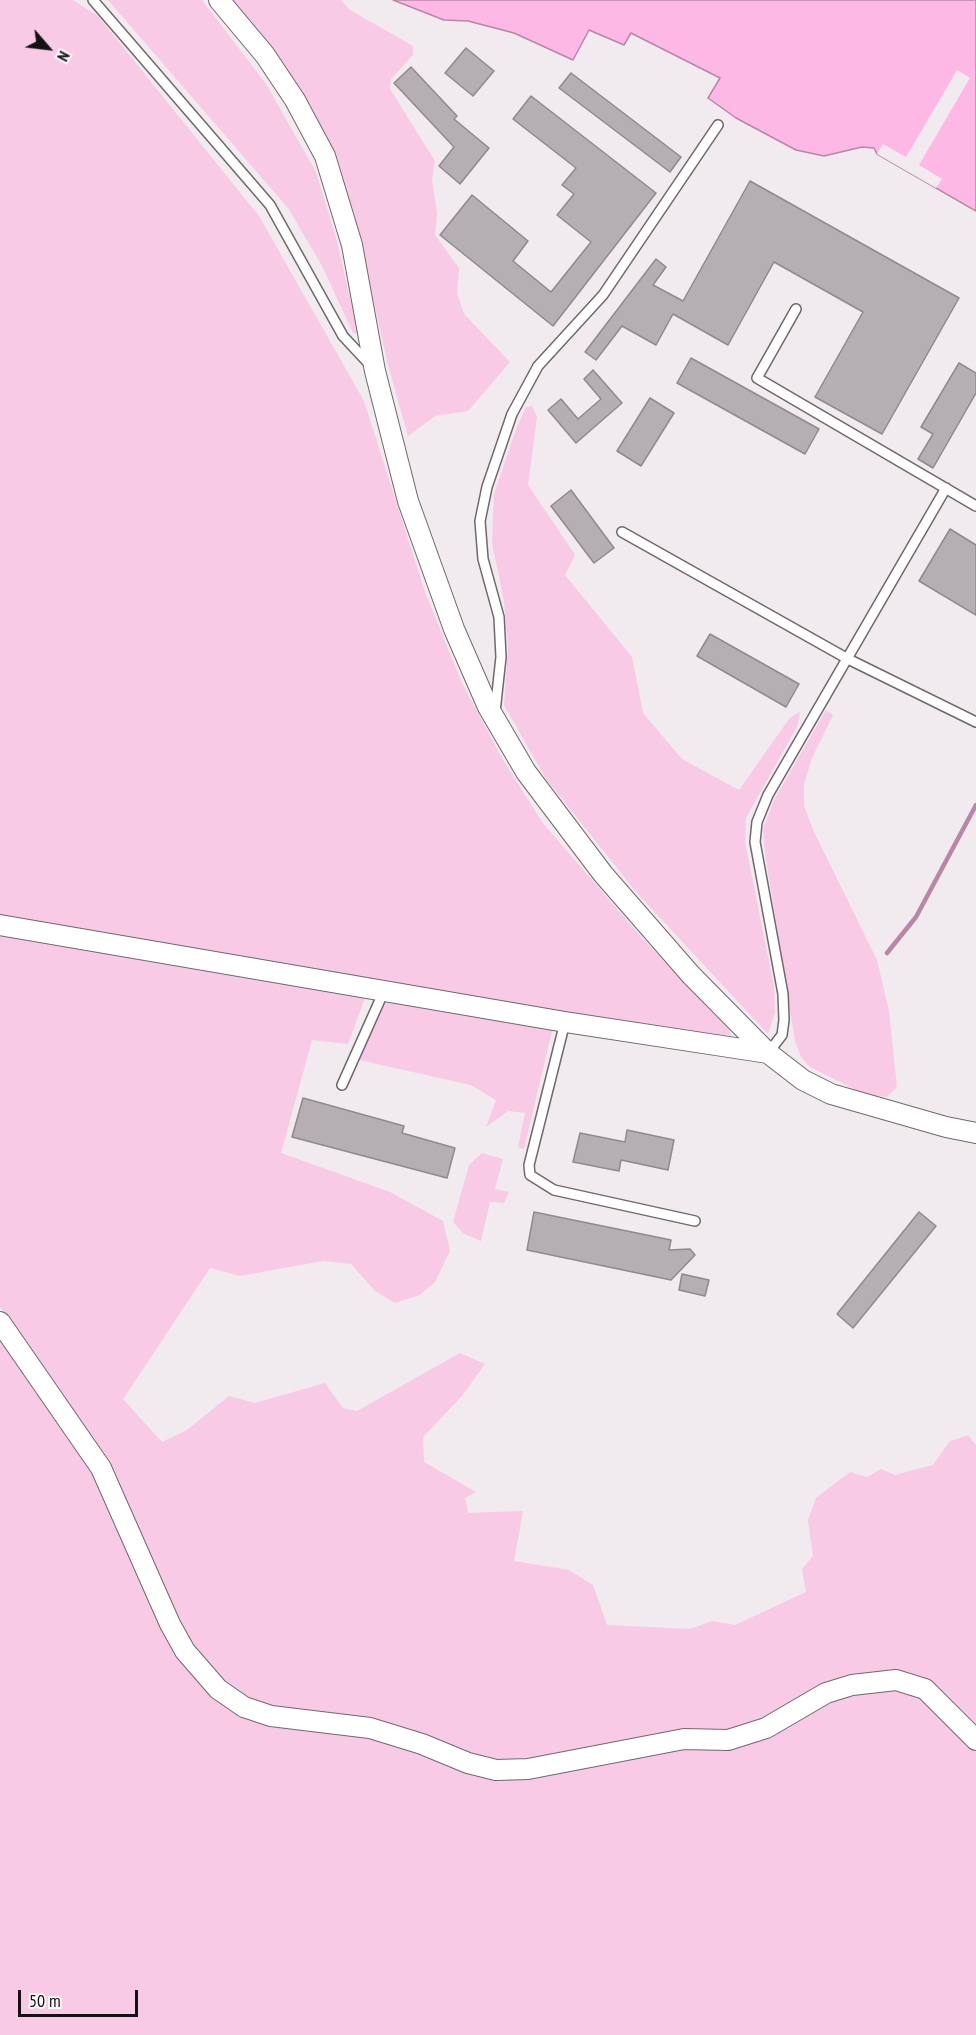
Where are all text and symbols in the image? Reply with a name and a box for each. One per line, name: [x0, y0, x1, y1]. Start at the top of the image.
north arrow: [18, 18, 78, 78]
text: N: [53, 48, 75, 65]
scale bar: [21, 1978, 141, 2016]
text: 50 m: [29, 1989, 61, 2012]

